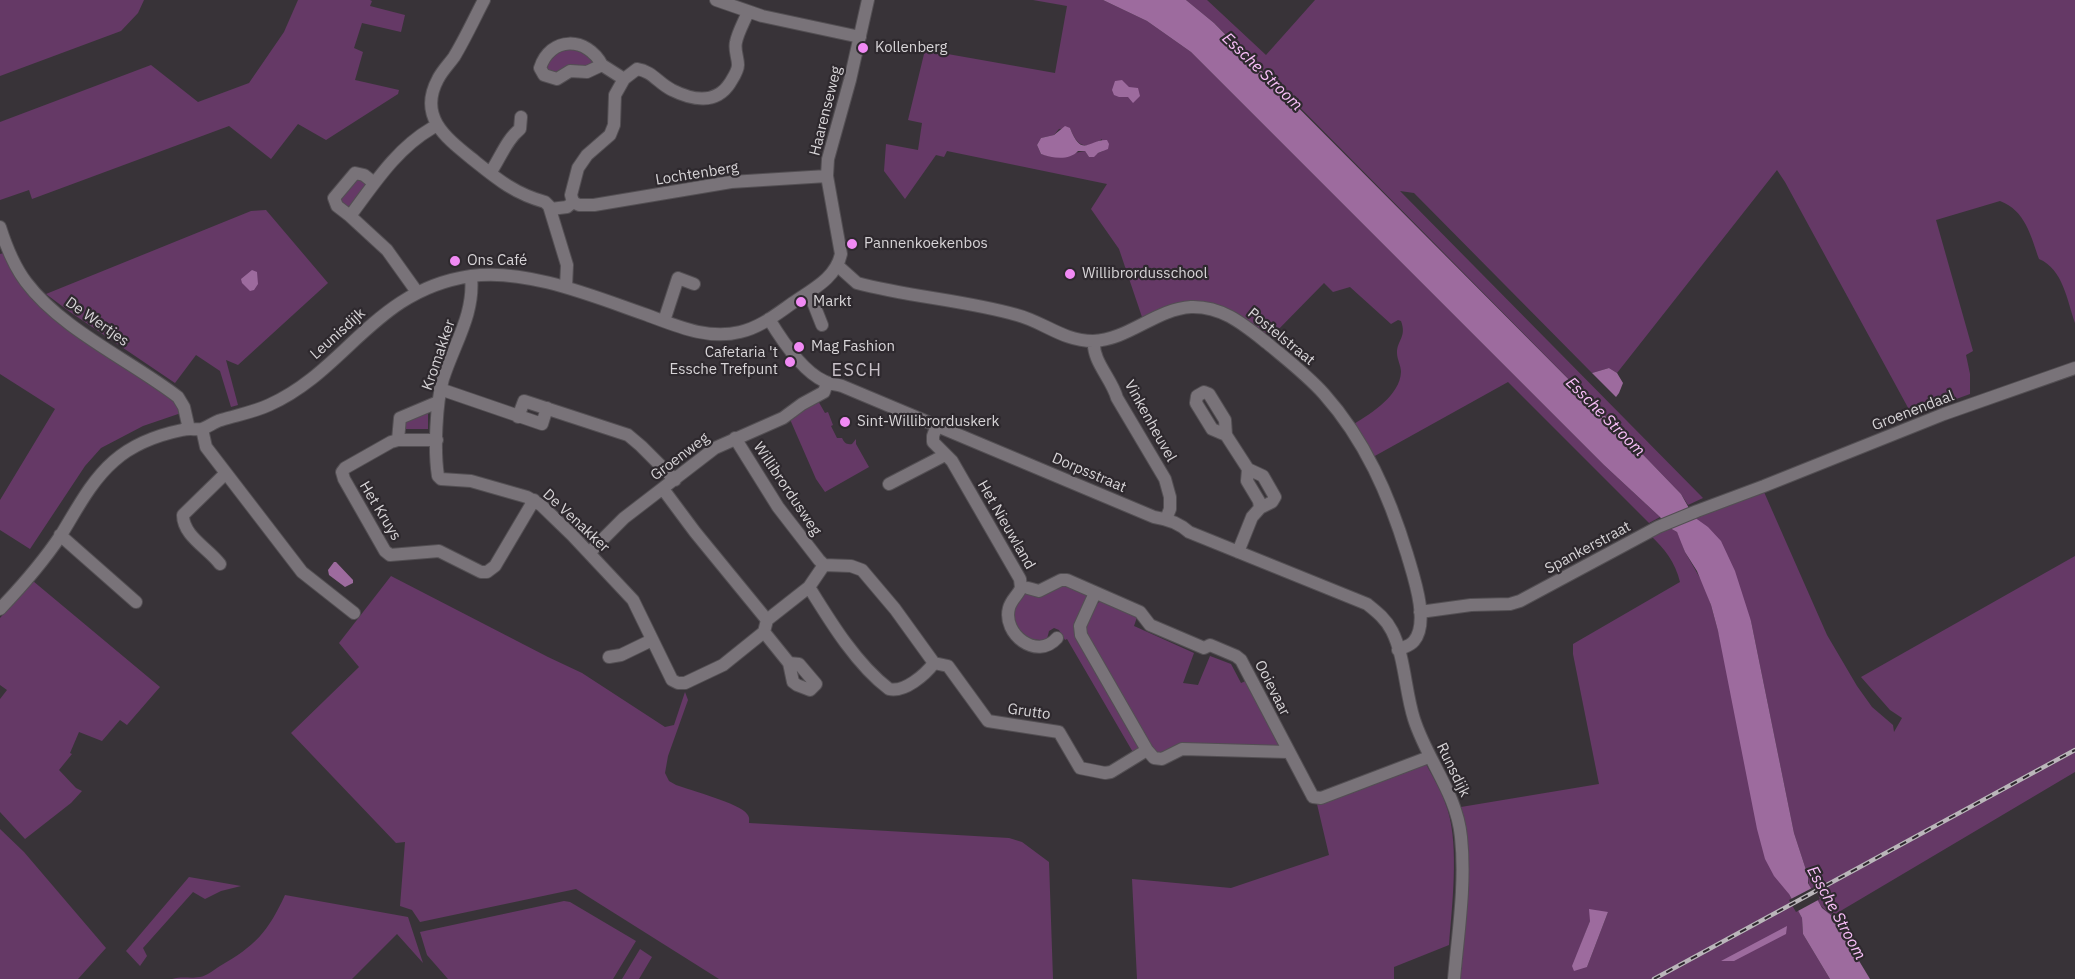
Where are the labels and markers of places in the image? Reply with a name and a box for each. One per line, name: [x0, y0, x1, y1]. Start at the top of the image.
place label: Kollenberg: [875, 39, 947, 57]
marker: Kollenberg: [856, 41, 870, 55]
place label: Pannenkoekenbos: [864, 235, 988, 253]
marker: Pannenkoekenbos: [845, 237, 859, 251]
place label: Ons Café: [467, 252, 527, 270]
marker: Ons Café: [448, 254, 462, 268]
place label: Willibrordusschool: [1082, 265, 1208, 283]
marker: Willibrordusschool: [1063, 267, 1077, 281]
place label: Markt: [813, 293, 852, 311]
marker: Markt: [794, 295, 808, 309]
place label: Mag Fashion: [811, 338, 895, 356]
marker: Mag Fashion: [792, 340, 806, 354]
place label: Cafetaria 't Essche Trefpunt: [669, 344, 778, 379]
marker: Cafetaria 't Essche Trefpunt: [783, 355, 797, 369]
place label: Sint-Willibrorduskerk: [857, 413, 999, 431]
marker: Sint-Willibrorduskerk: [838, 415, 852, 429]

